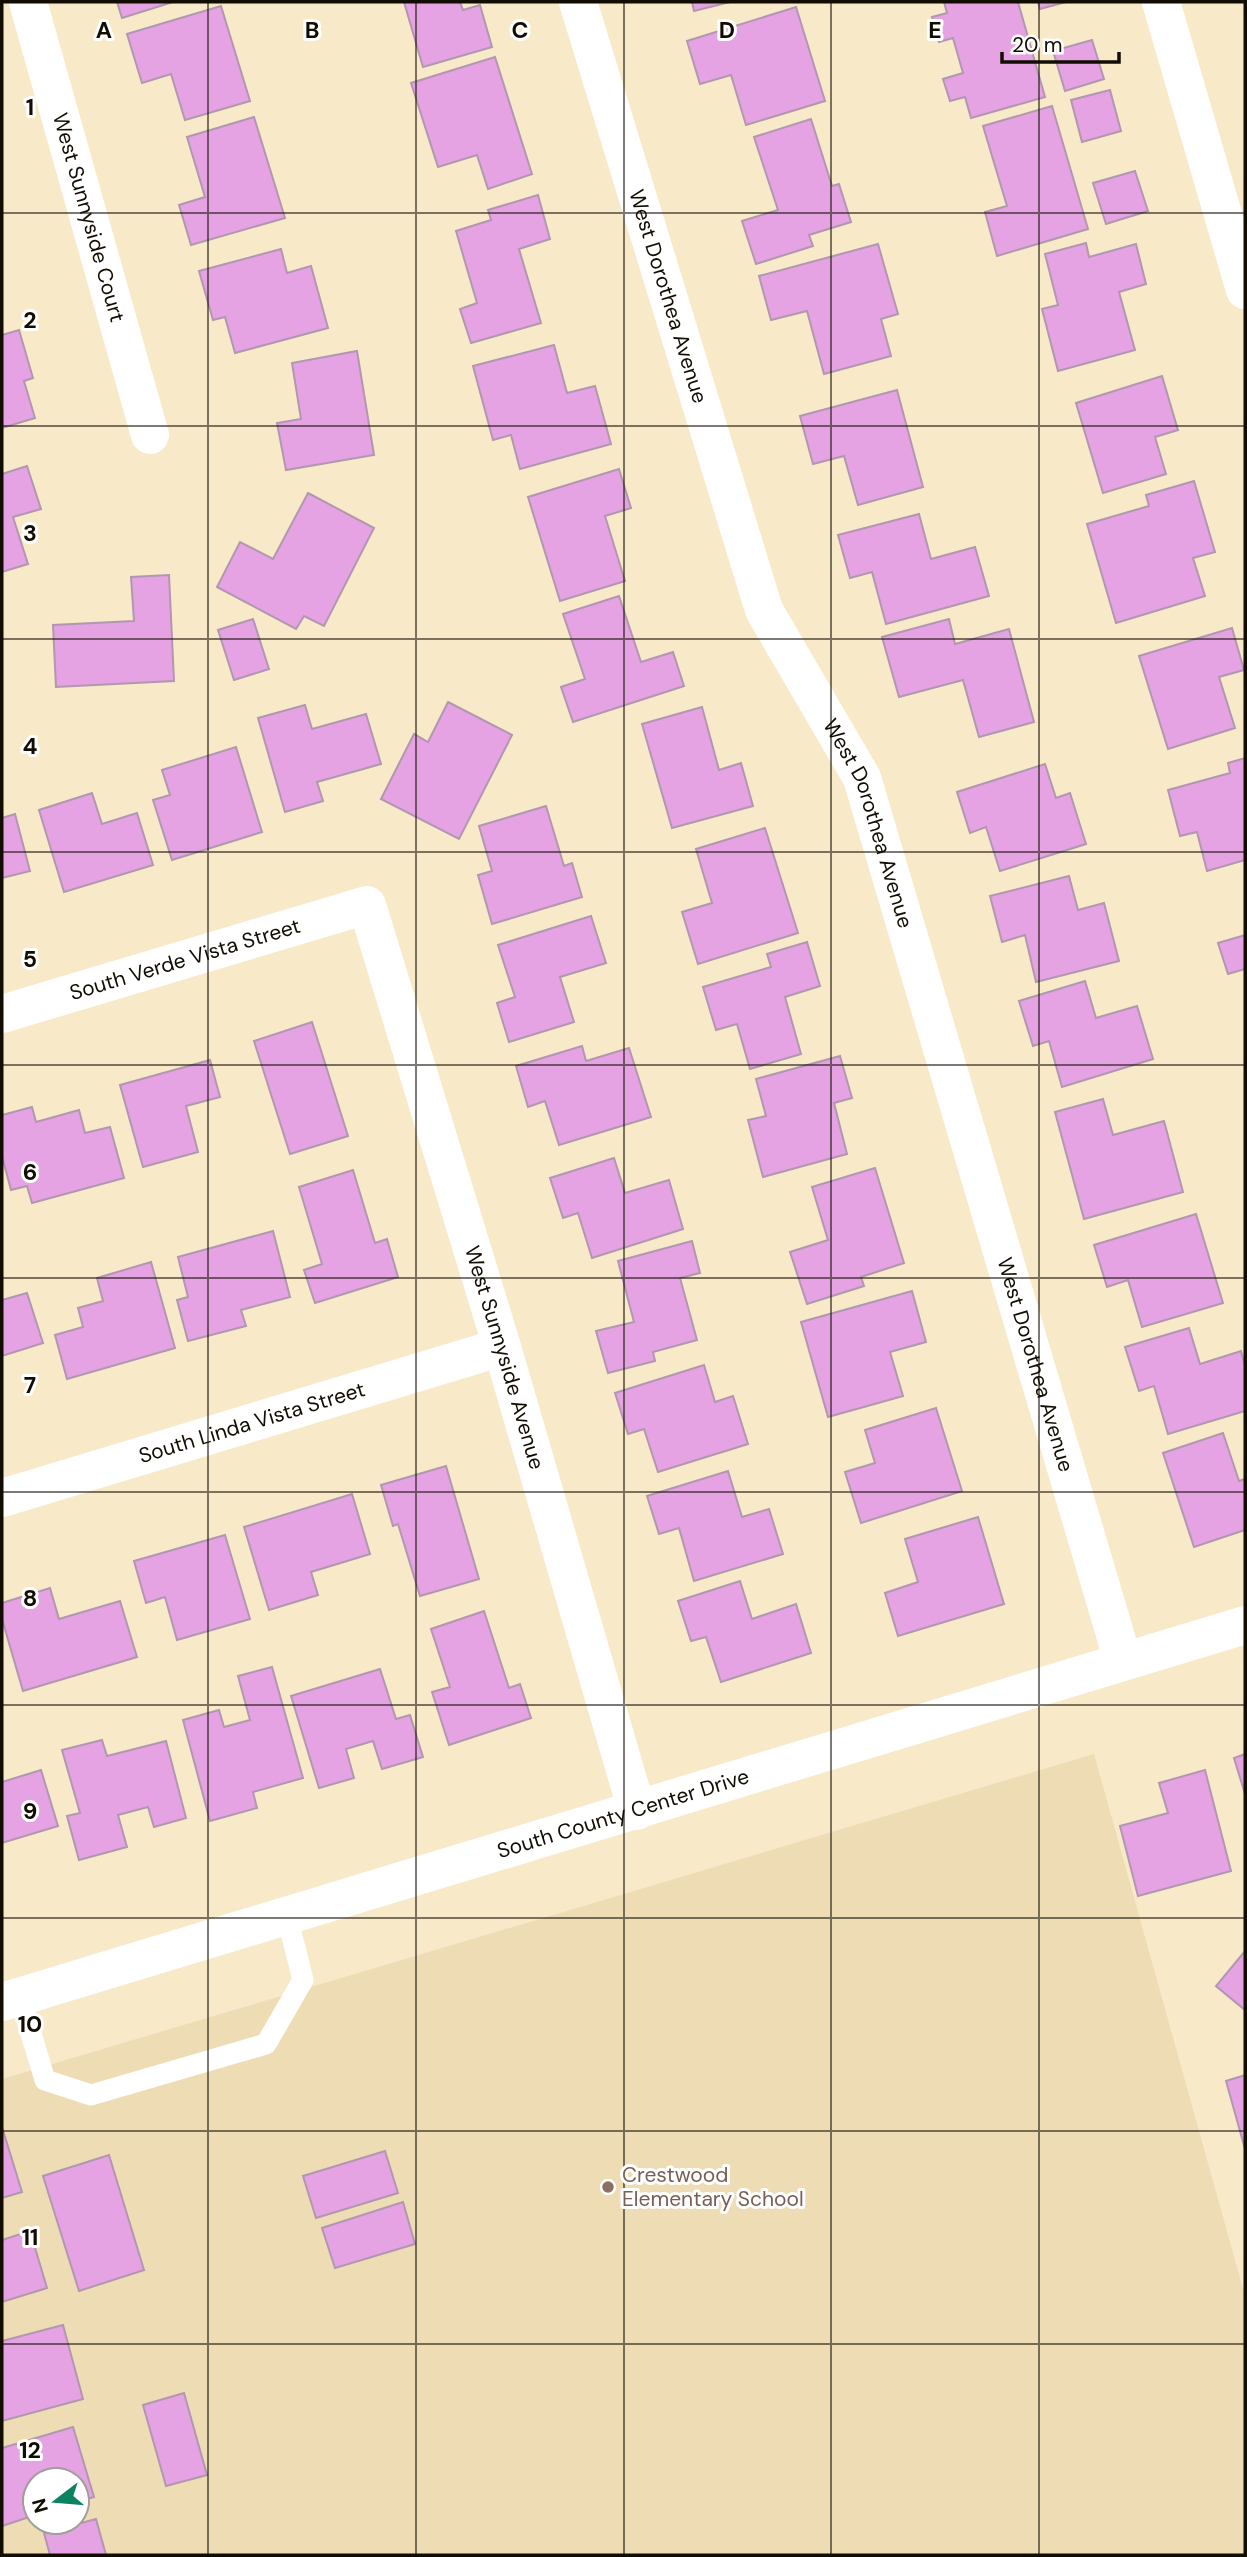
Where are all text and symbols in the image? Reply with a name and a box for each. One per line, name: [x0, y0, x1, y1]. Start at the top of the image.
text: A: [96, 15, 112, 45]
text: B: [305, 15, 319, 45]
text: C: [512, 15, 528, 45]
text: D: [719, 15, 735, 45]
text: E: [928, 15, 942, 45]
scale bar: [1002, 21, 1119, 65]
text: 20 m: [1012, 31, 1063, 59]
text: 1: [26, 92, 34, 122]
street label: West Sunnyside Court: [46, 110, 132, 325]
street label: West Dorothea Avenue: [622, 186, 714, 407]
text: 2: [23, 305, 37, 335]
text: 3: [23, 518, 37, 548]
street label: West Dorothea Avenue: [816, 714, 920, 931]
text: 4: [23, 731, 38, 761]
street label: South Verde Vista Street: [66, 912, 304, 1007]
text: 5: [23, 944, 37, 974]
text: 6: [23, 1157, 37, 1187]
street label: West Sunnyside Avenue: [458, 1242, 551, 1473]
street label: West Dorothea Avenue: [990, 1254, 1080, 1475]
text: 7: [24, 1370, 36, 1400]
street label: South Linda Vista Street: [135, 1375, 368, 1470]
text: 8: [23, 1583, 37, 1613]
street label: South County Center Drive: [494, 1762, 752, 1865]
text: 9: [23, 1796, 37, 1826]
text: 10: [18, 2009, 42, 2039]
place label: Crestwood Elementary School: [622, 2161, 804, 2213]
marker: Crestwood Elementary School: [600, 2179, 616, 2195]
text: 11: [22, 2222, 38, 2252]
text: 12: [19, 2435, 41, 2465]
north arrow: [21, 2466, 91, 2536]
text: N: [26, 2495, 54, 2516]

